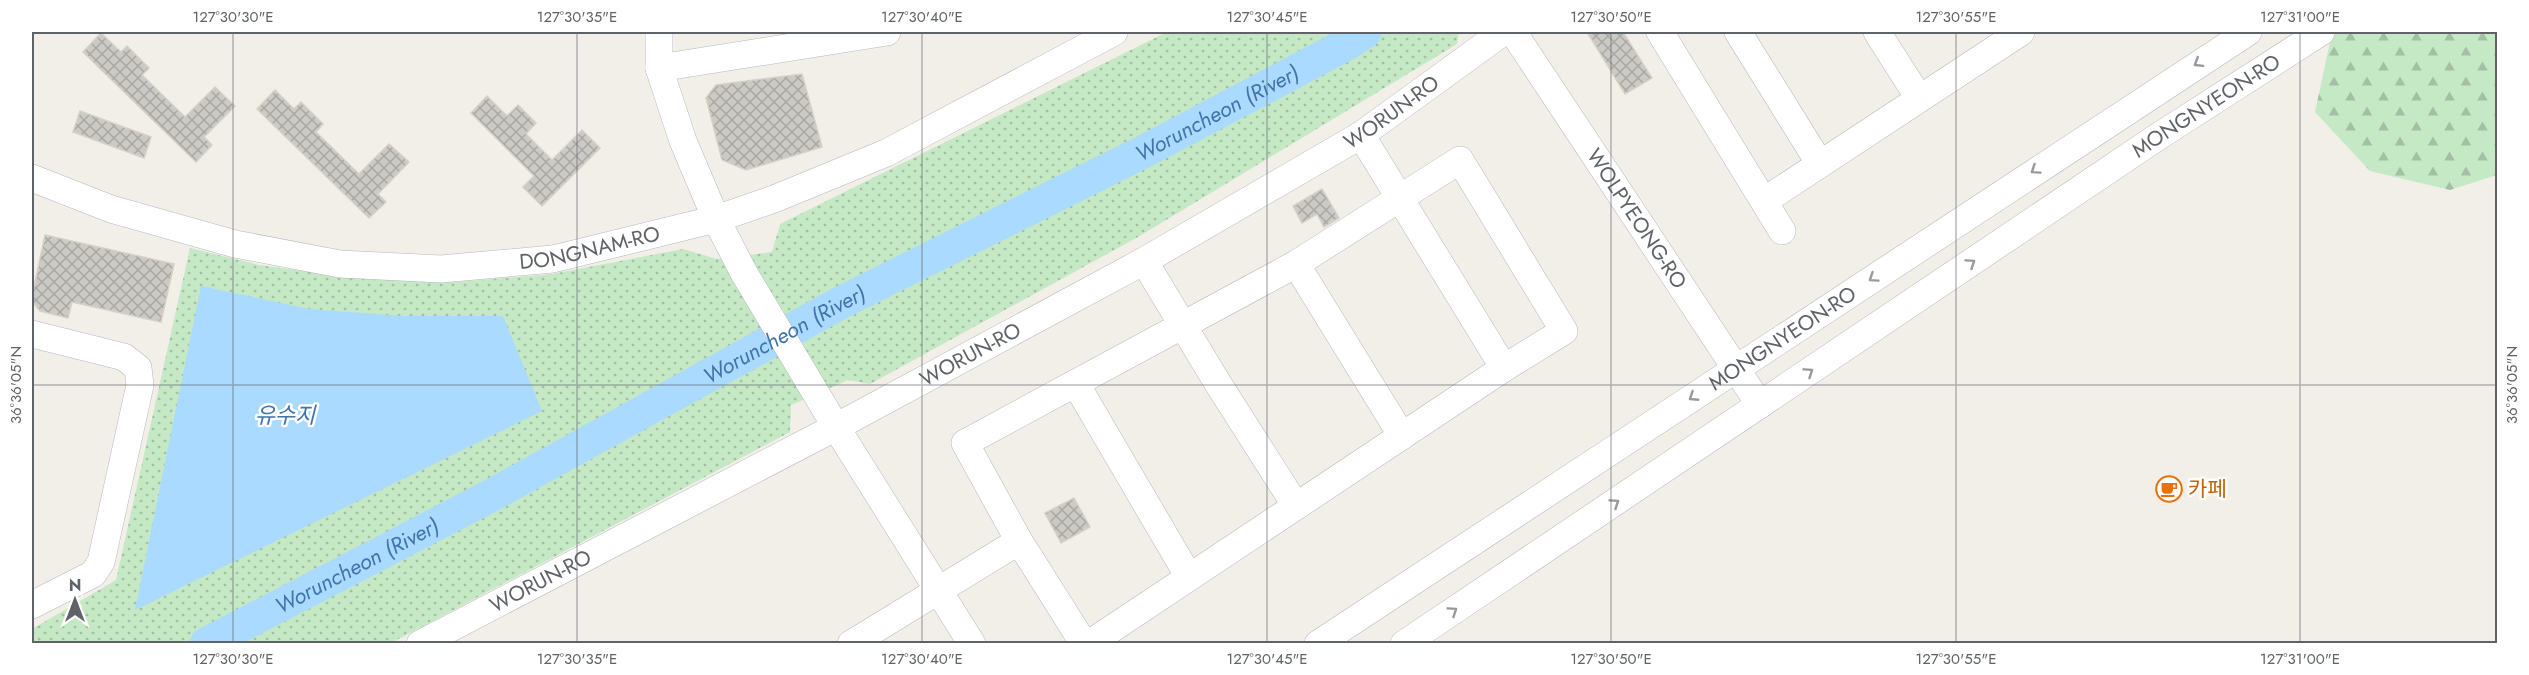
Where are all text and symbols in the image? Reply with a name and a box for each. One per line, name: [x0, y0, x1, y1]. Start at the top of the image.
text: 127°30'30"E: [192, 6, 274, 28]
text: 127°30'35"E: [537, 6, 617, 28]
text: 127°30'40"E: [881, 6, 963, 28]
text: 127°30'45"E: [1226, 6, 1308, 28]
text: 127°30'50"E: [1570, 6, 1652, 28]
text: 127°30'55"E: [1916, 6, 1996, 28]
text: 127°31'00"E: [2260, 6, 2340, 28]
street label: MONGNYEON-RO: [2126, 47, 2286, 165]
water label: Woruncheon (River): [1129, 56, 1304, 169]
one-way arrow: [2194, 56, 2205, 67]
street label: WORUN-RO: [1338, 68, 1446, 157]
street label: WOLPYEONG-RO: [1579, 143, 1694, 295]
one-way arrow: [2031, 163, 2042, 174]
street label: DONGNAM-RO: [518, 218, 663, 277]
one-way arrow: [1964, 260, 1975, 271]
one-way arrow: [1869, 270, 1879, 282]
water label: Woruncheon (River): [697, 277, 871, 392]
street label: MONGNYEON-RO: [1703, 279, 1862, 398]
street label: WORUN-RO: [915, 315, 1027, 394]
text: 36°36'05"N: [5, 346, 27, 424]
text: 36°36'05"N: [2501, 346, 2523, 424]
one-way arrow: [1803, 368, 1813, 380]
one-way arrow: [1689, 390, 1700, 401]
water label: 유수지: [255, 399, 317, 431]
cafe icon: 카페: [2154, 474, 2184, 504]
place label: 카페: [2188, 474, 2227, 504]
one-way arrow: [1608, 499, 1619, 510]
water label: Woruncheon (River): [269, 509, 444, 621]
street label: WORUN-RO: [484, 542, 597, 620]
north arrow: [45, 570, 105, 630]
text: N: [69, 574, 81, 597]
one-way arrow: [1446, 607, 1457, 618]
text: 127°30'30"E: [192, 648, 274, 670]
text: 127°30'35"E: [537, 648, 617, 670]
text: 127°30'40"E: [881, 648, 963, 670]
text: 127°30'45"E: [1226, 648, 1308, 670]
text: 127°30'50"E: [1570, 648, 1652, 670]
text: 127°30'55"E: [1916, 648, 1996, 670]
text: 127°31'00"E: [2260, 648, 2340, 670]

